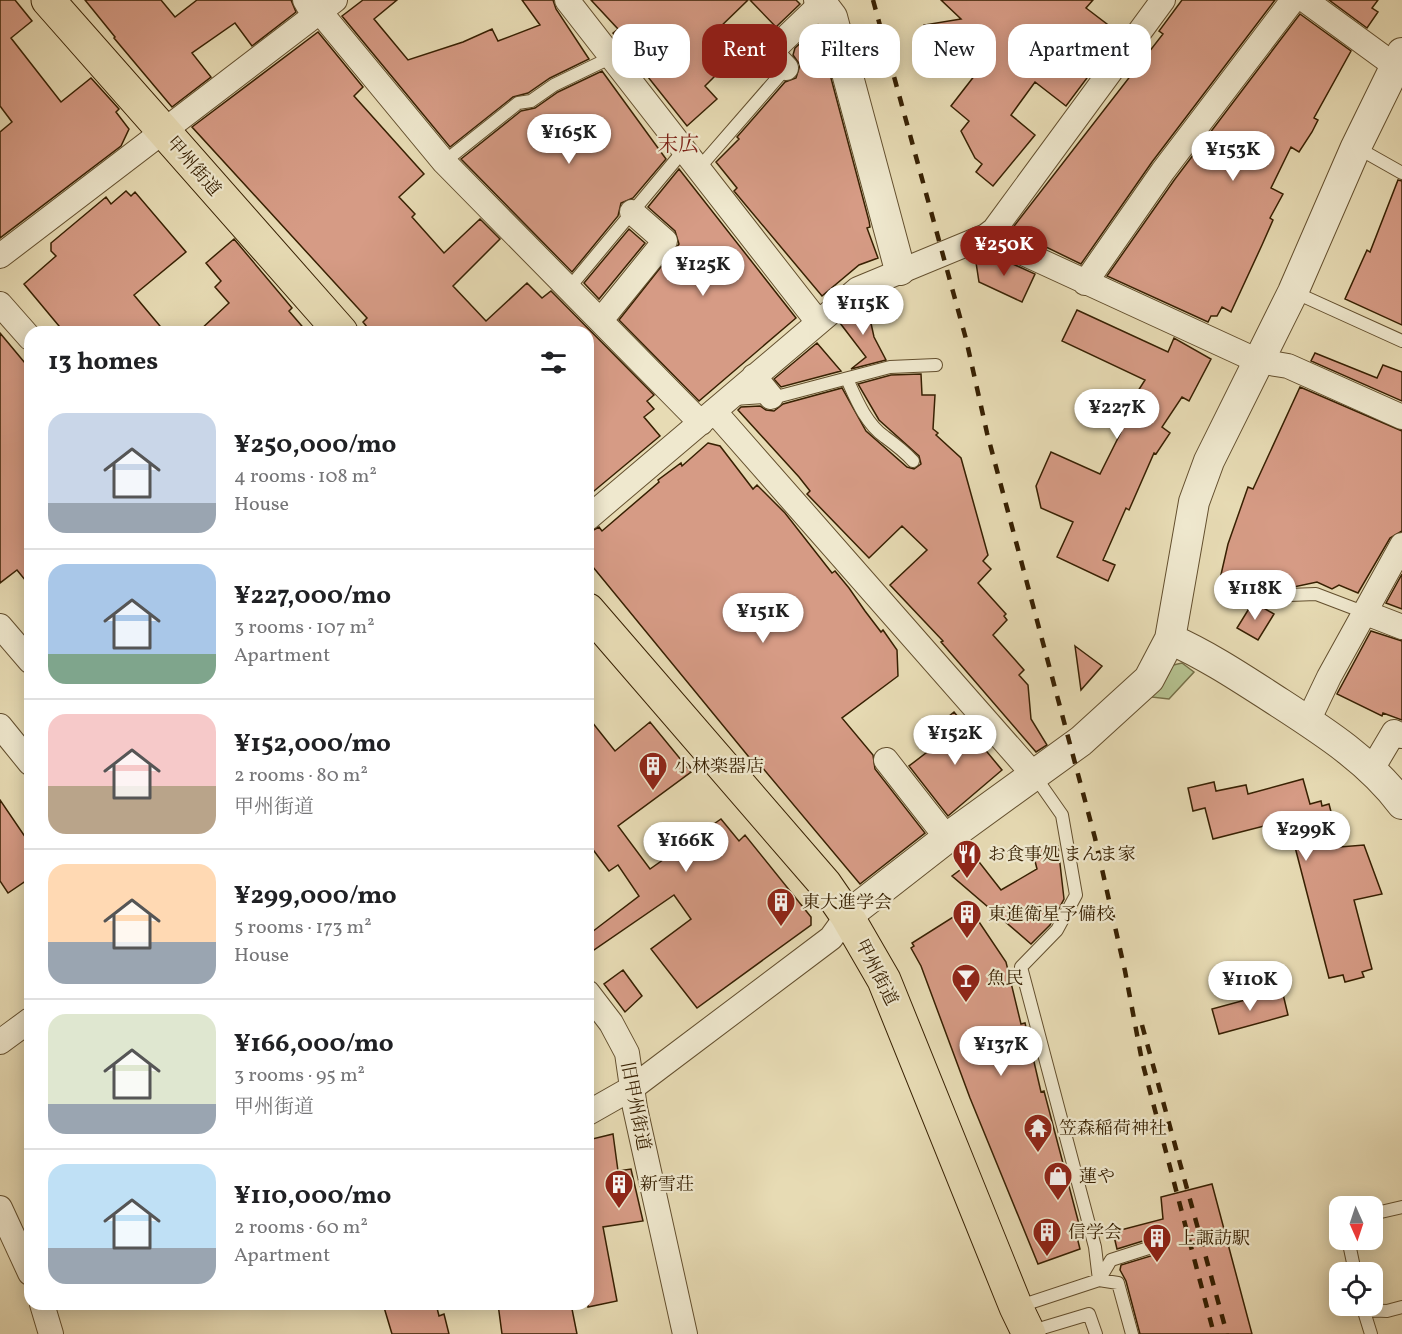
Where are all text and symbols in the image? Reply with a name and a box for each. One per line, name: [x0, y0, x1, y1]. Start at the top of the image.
chip: Buy: [612, 24, 690, 78]
chip: Rent: [702, 24, 787, 78]
chip: Filters: [799, 24, 900, 78]
chip: New: [912, 24, 996, 78]
chip: Apartment: [1008, 24, 1151, 78]
pin: ¥165K: [527, 114, 611, 165]
text: ¥165K: [541, 119, 597, 147]
district label: 末広: [657, 131, 699, 160]
pin: ¥153K: [1191, 131, 1275, 182]
street label: 甲州街道: [160, 132, 226, 202]
text: ¥153K: [1206, 136, 1260, 164]
pin: ¥250K: [962, 226, 1046, 277]
text: ¥250K: [974, 231, 1034, 259]
pin: ¥125K: [661, 246, 745, 297]
text: ¥125K: [675, 251, 731, 279]
pin: ¥115K: [821, 285, 905, 336]
text: ¥115K: [837, 290, 889, 318]
text: 13 homes: [48, 344, 158, 380]
icon: filters: [537, 346, 570, 379]
pin: ¥227K: [1075, 389, 1159, 440]
text: ¥227K: [1088, 394, 1146, 422]
text: ¥250,000/mo: [234, 427, 396, 463]
icon: home: [96, 437, 168, 509]
text: 4 rooms · 108 m²: [234, 463, 377, 491]
text: House: [234, 491, 289, 519]
pin: ¥118K: [1213, 570, 1297, 621]
text: ¥118K: [1228, 575, 1282, 603]
text: ¥227,000/mo: [234, 578, 391, 614]
icon: home: [96, 588, 168, 660]
pin: ¥151K: [721, 593, 805, 644]
text: ¥151K: [737, 598, 789, 626]
text: 3 rooms · 107 m²: [234, 614, 375, 642]
text: Apartment: [234, 642, 330, 670]
pin: ¥152K: [913, 715, 997, 766]
text: ¥152K: [927, 720, 983, 748]
text: ¥152,000/mo: [234, 726, 391, 762]
icon: home: [96, 738, 168, 810]
building icon: 小林楽器店: [637, 750, 669, 792]
place label: 小林楽器店: [674, 755, 764, 780]
text: 2 rooms · 80 m²: [234, 762, 368, 790]
text: 甲州街道: [234, 794, 314, 822]
pin: ¥299K: [1264, 811, 1348, 862]
text: ¥299K: [1276, 816, 1336, 844]
pin: ¥166K: [644, 822, 728, 873]
text: ¥166K: [657, 827, 715, 855]
restaurant icon: お食事処 まんま家: [951, 838, 983, 880]
place label: お食事処 まんま家: [988, 843, 1136, 868]
text: ¥299,000/mo: [234, 878, 397, 914]
building icon: 東大進学会: [765, 886, 797, 928]
icon: home: [96, 888, 168, 960]
place label: 東大進学会: [802, 891, 892, 916]
building icon: 東進衛星予備校: [951, 898, 983, 940]
place label: 東進衛星予備校: [988, 903, 1114, 928]
text: 5 rooms · 173 m²: [234, 914, 372, 942]
street label: 甲州街道: [848, 935, 903, 1010]
text: House: [234, 942, 289, 970]
pin: ¥110K: [1208, 961, 1292, 1012]
bar icon: 魚民: [950, 962, 982, 1004]
text: ¥110K: [1222, 966, 1278, 994]
place label: 魚民: [987, 967, 1023, 992]
text: ¥166,000/mo: [234, 1026, 394, 1062]
pin: ¥137K: [959, 1026, 1043, 1077]
text: ¥137K: [974, 1031, 1028, 1059]
icon: home: [96, 1038, 168, 1110]
street label: 旧甲州街道: [614, 1060, 655, 1153]
text: 3 rooms · 95 m²: [234, 1062, 365, 1090]
text: 甲州街道: [234, 1094, 314, 1122]
temple icon: 笠森稲荷神社: [1022, 1112, 1054, 1154]
place label: 笠森稲荷神社: [1059, 1117, 1167, 1142]
shop icon: 蓮や: [1042, 1160, 1074, 1202]
place label: 蓮や: [1079, 1165, 1115, 1190]
building icon: 新雪荘: [603, 1168, 635, 1210]
place label: 新雪荘: [640, 1173, 694, 1198]
text: ¥110,000/mo: [234, 1178, 391, 1214]
icon: home: [96, 1188, 168, 1260]
north arrow: [1329, 1196, 1383, 1250]
map controls: [1329, 1196, 1383, 1316]
text: 2 rooms · 60 m²: [234, 1214, 368, 1242]
building icon: 信学会: [1031, 1216, 1063, 1258]
place label: 信学会: [1068, 1221, 1122, 1246]
building icon: 上諏訪駅: [1141, 1222, 1173, 1264]
place label: 上諏訪駅: [1178, 1227, 1250, 1252]
text: Apartment: [234, 1242, 330, 1270]
button: locate: [1329, 1262, 1383, 1316]

